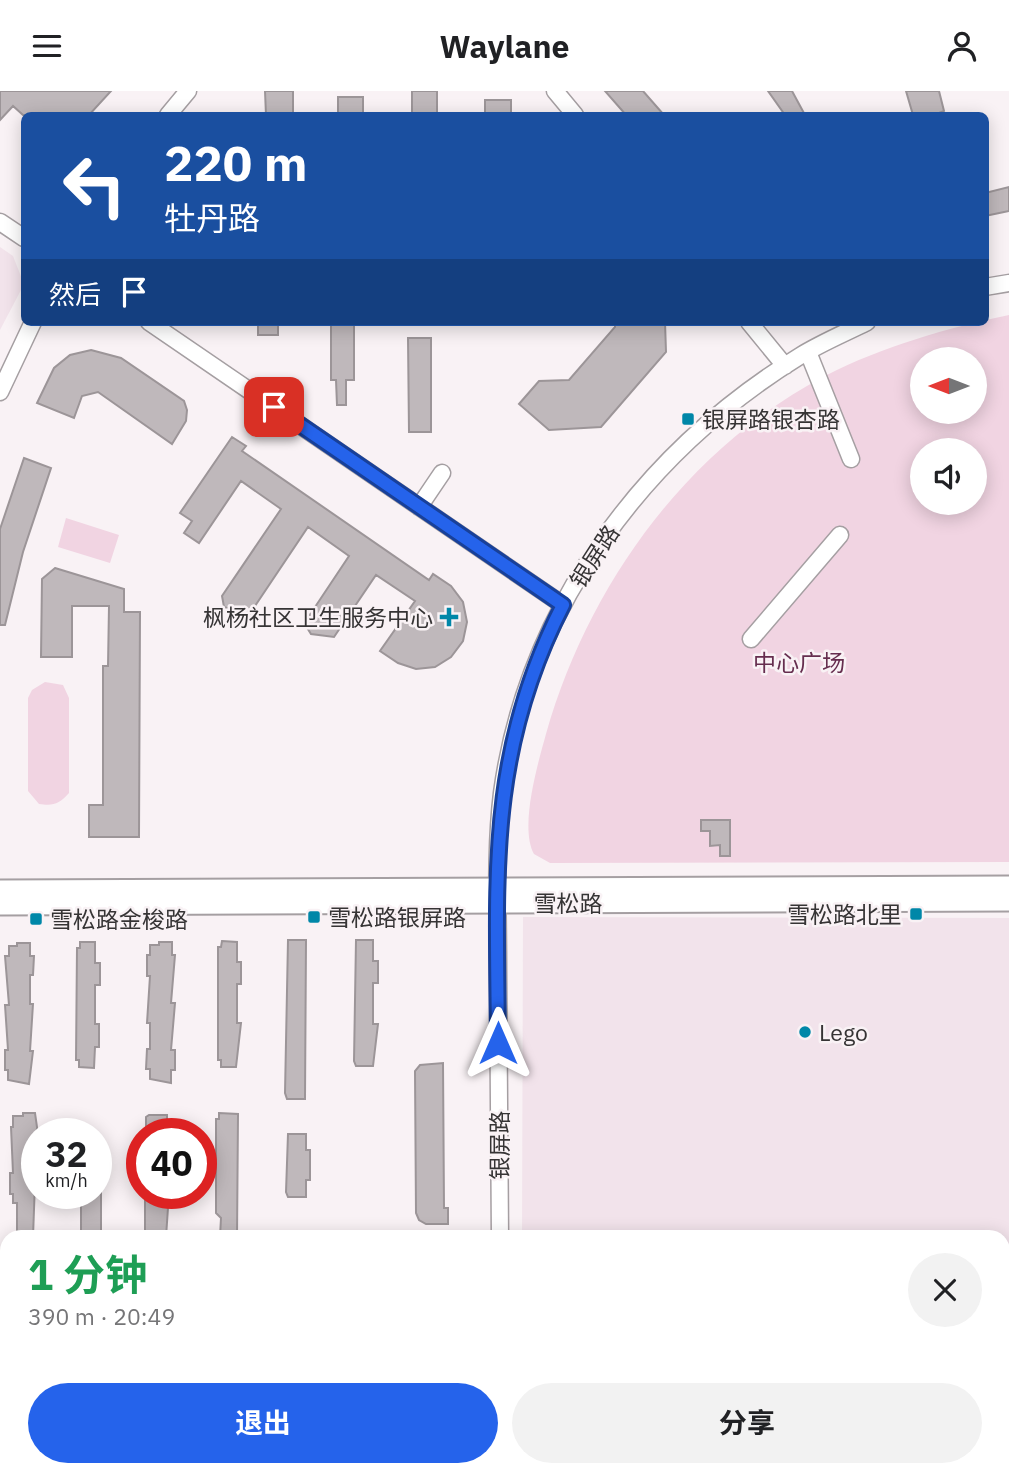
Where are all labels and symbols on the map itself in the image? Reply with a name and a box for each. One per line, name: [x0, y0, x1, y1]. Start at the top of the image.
north arrow: [910, 347, 987, 423]
pin: [244, 377, 304, 437]
place label: 银屏路银杏路: [702, 404, 840, 434]
marker: 银屏路银杏路: [680, 411, 696, 427]
street label: 银屏路: [563, 519, 625, 593]
place label: 枫杨社区卫生服务中心: [203, 602, 433, 632]
marker: 枫杨社区卫生服务中心: [439, 607, 459, 627]
park label: 中心广场: [753, 647, 845, 677]
street label: 雪松路: [534, 888, 603, 918]
place label: 雪松路北里: [787, 899, 902, 929]
place label: 雪松路银屏路: [328, 902, 466, 932]
place label: 雪松路金梭路: [50, 904, 188, 934]
marker: 雪松路北里: [908, 906, 924, 922]
marker: 雪松路银屏路: [306, 909, 322, 925]
marker: 雪松路金梭路: [28, 911, 44, 927]
position arrow: [461, 1006, 535, 1080]
place label: Lego: [819, 1017, 868, 1047]
marker: Lego: [797, 1024, 813, 1040]
street label: 银屏路: [484, 1111, 514, 1180]
speed limit sign: 40: [126, 1118, 217, 1209]

